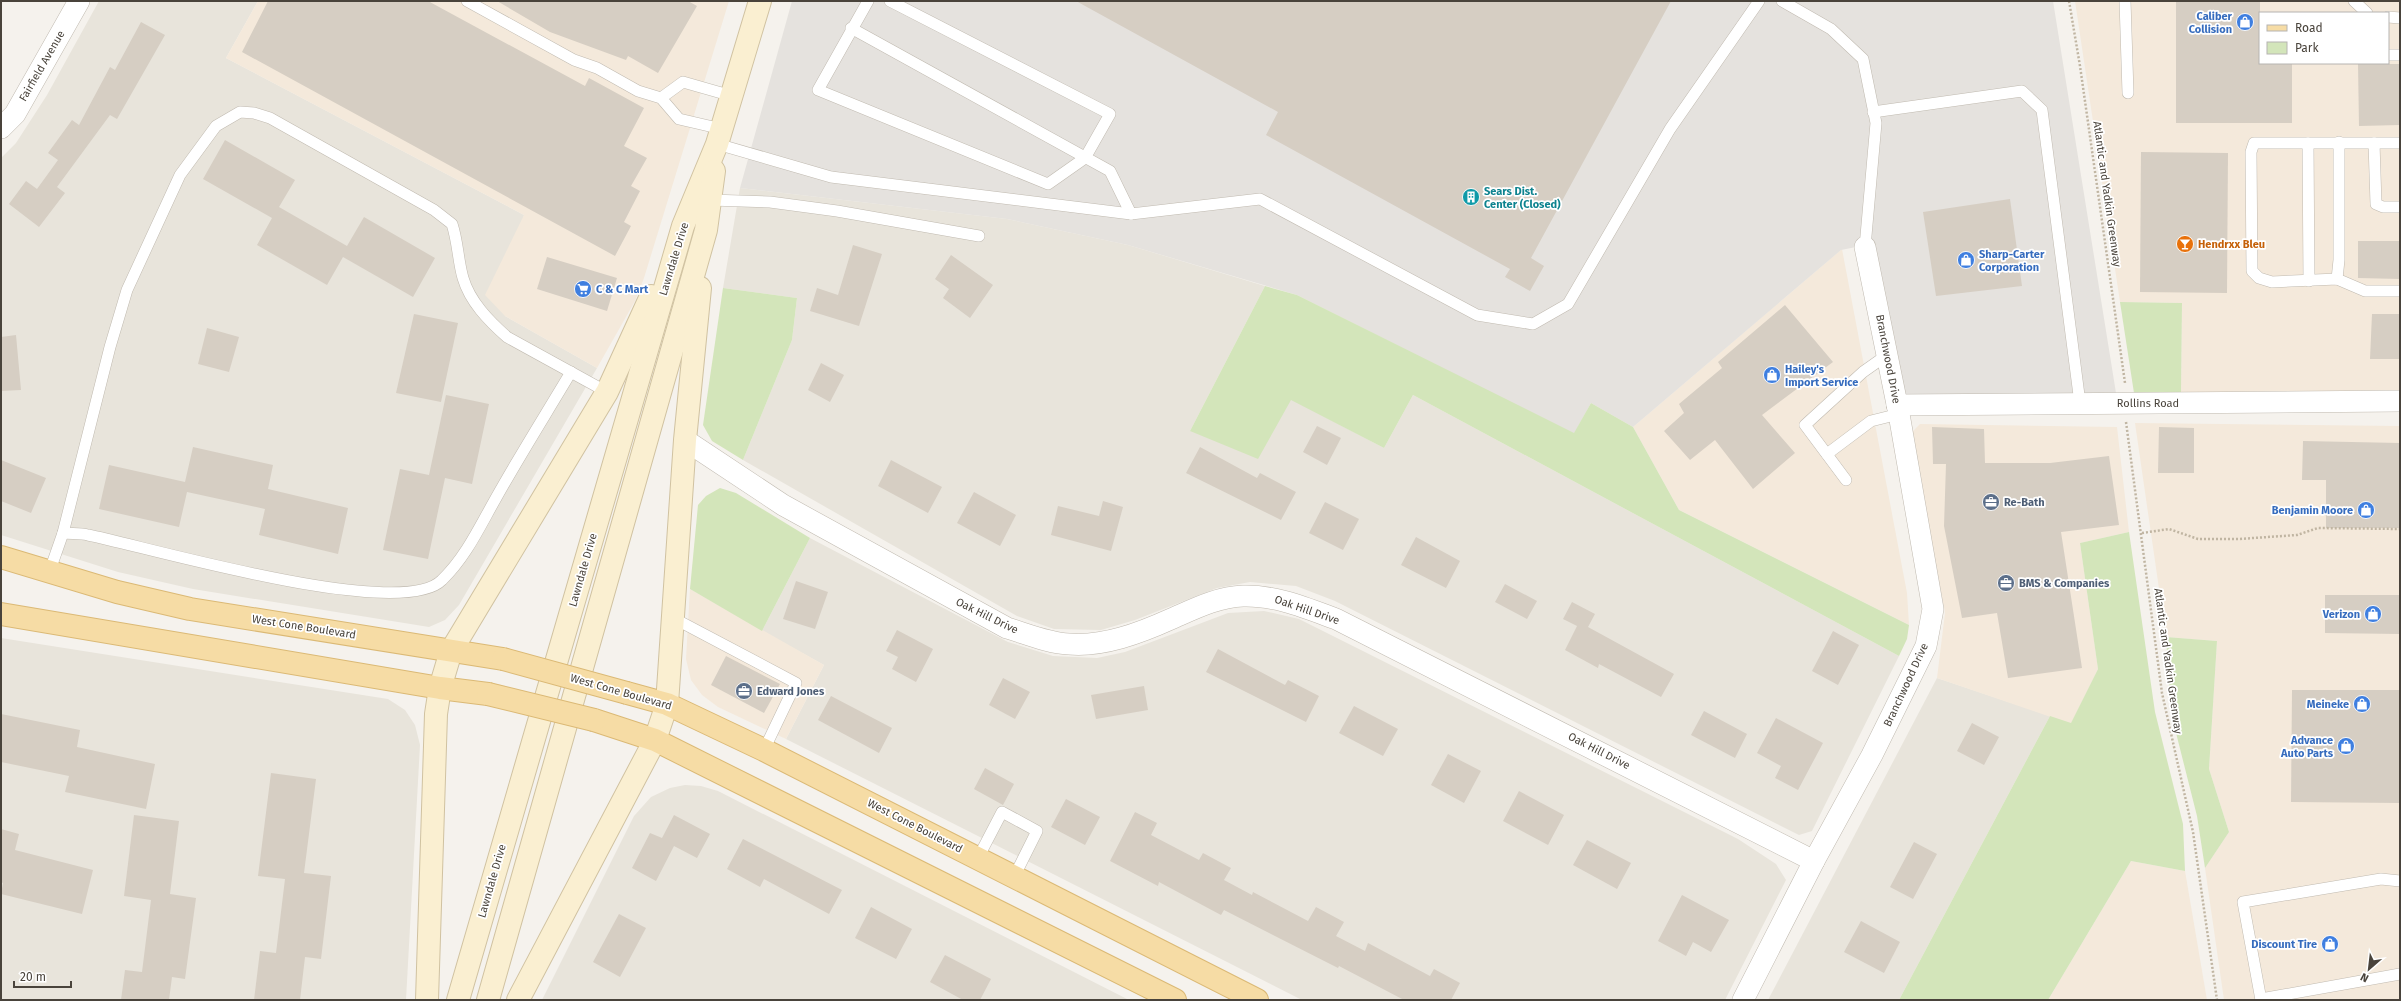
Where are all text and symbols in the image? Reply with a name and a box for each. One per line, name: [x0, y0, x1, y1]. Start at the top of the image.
place label: Caliber Collision: [2189, 10, 2233, 36]
shop icon: Caliber Collision: [2235, 12, 2255, 32]
legend: [2259, 12, 2389, 64]
text: Road: [2295, 21, 2323, 35]
street label: Fairfield Avenue: [16, 28, 68, 104]
text: Park: [2295, 41, 2319, 55]
street label: Atlantic and Yadkin Greenway: [2090, 120, 2124, 268]
place label: Sears Dist. Center (Closed): [1484, 185, 1561, 211]
building icon: Sears Dist. Center (Closed): [1461, 187, 1481, 207]
street label: Lawndale Drive: [657, 221, 691, 297]
bar icon: Hendrxx Bleu: [2175, 234, 2195, 254]
place label: Hendrxx Bleu: [2198, 238, 2265, 251]
place label: Sharp-Carter Corporation: [1979, 248, 2045, 274]
shop icon: Sharp-Carter Corporation: [1956, 250, 1976, 270]
supermarket icon: C & C Mart: [573, 279, 593, 299]
place label: C & C Mart: [596, 283, 649, 296]
street label: Branchwood Drive: [1873, 313, 1903, 405]
place label: Hailey's Import Service: [1785, 363, 1858, 389]
shop icon: Hailey's Import Service: [1762, 365, 1782, 385]
street label: Rollins Road: [2117, 397, 2179, 410]
office icon: Re-Bath: [1981, 492, 2001, 512]
place label: Re-Bath: [2004, 496, 2045, 509]
shop icon: Benjamin Moore: [2356, 500, 2376, 520]
place label: Benjamin Moore: [2272, 504, 2353, 517]
street label: Lawndale Drive: [566, 532, 600, 608]
office icon: BMS & Companies: [1996, 573, 2016, 593]
place label: BMS & Companies: [2019, 577, 2110, 590]
street label: Atlantic and Yadkin Greenway: [2151, 587, 2185, 735]
street label: Oak Hill Drive: [1273, 593, 1341, 627]
street label: Oak Hill Drive: [954, 595, 1020, 637]
shop icon: Verizon: [2363, 604, 2383, 624]
place label: Verizon: [2322, 608, 2360, 621]
street label: West Cone Boulevard: [251, 612, 357, 642]
street label: Branchwood Drive: [1881, 641, 1931, 729]
street label: West Cone Boulevard: [569, 671, 673, 713]
office icon: Edward Jones: [734, 681, 754, 701]
place label: Edward Jones: [757, 685, 825, 698]
shop icon: Meineke: [2352, 694, 2372, 714]
place label: Meineke: [2307, 698, 2349, 711]
street label: Oak Hill Drive: [1566, 730, 1632, 772]
place label: Advance Auto Parts: [2280, 734, 2334, 760]
shop icon: Advance Auto Parts: [2336, 736, 2356, 756]
street label: West Cone Boulevard: [865, 796, 965, 856]
street label: Lawndale Drive: [475, 843, 509, 919]
shop icon: Discount Tire: [2320, 934, 2340, 954]
place label: Discount Tire: [2251, 938, 2317, 951]
north arrow: [2349, 949, 2389, 989]
scale bar: [14, 963, 71, 989]
text: 20 m: [20, 970, 46, 984]
text: N: [2358, 970, 2371, 985]

